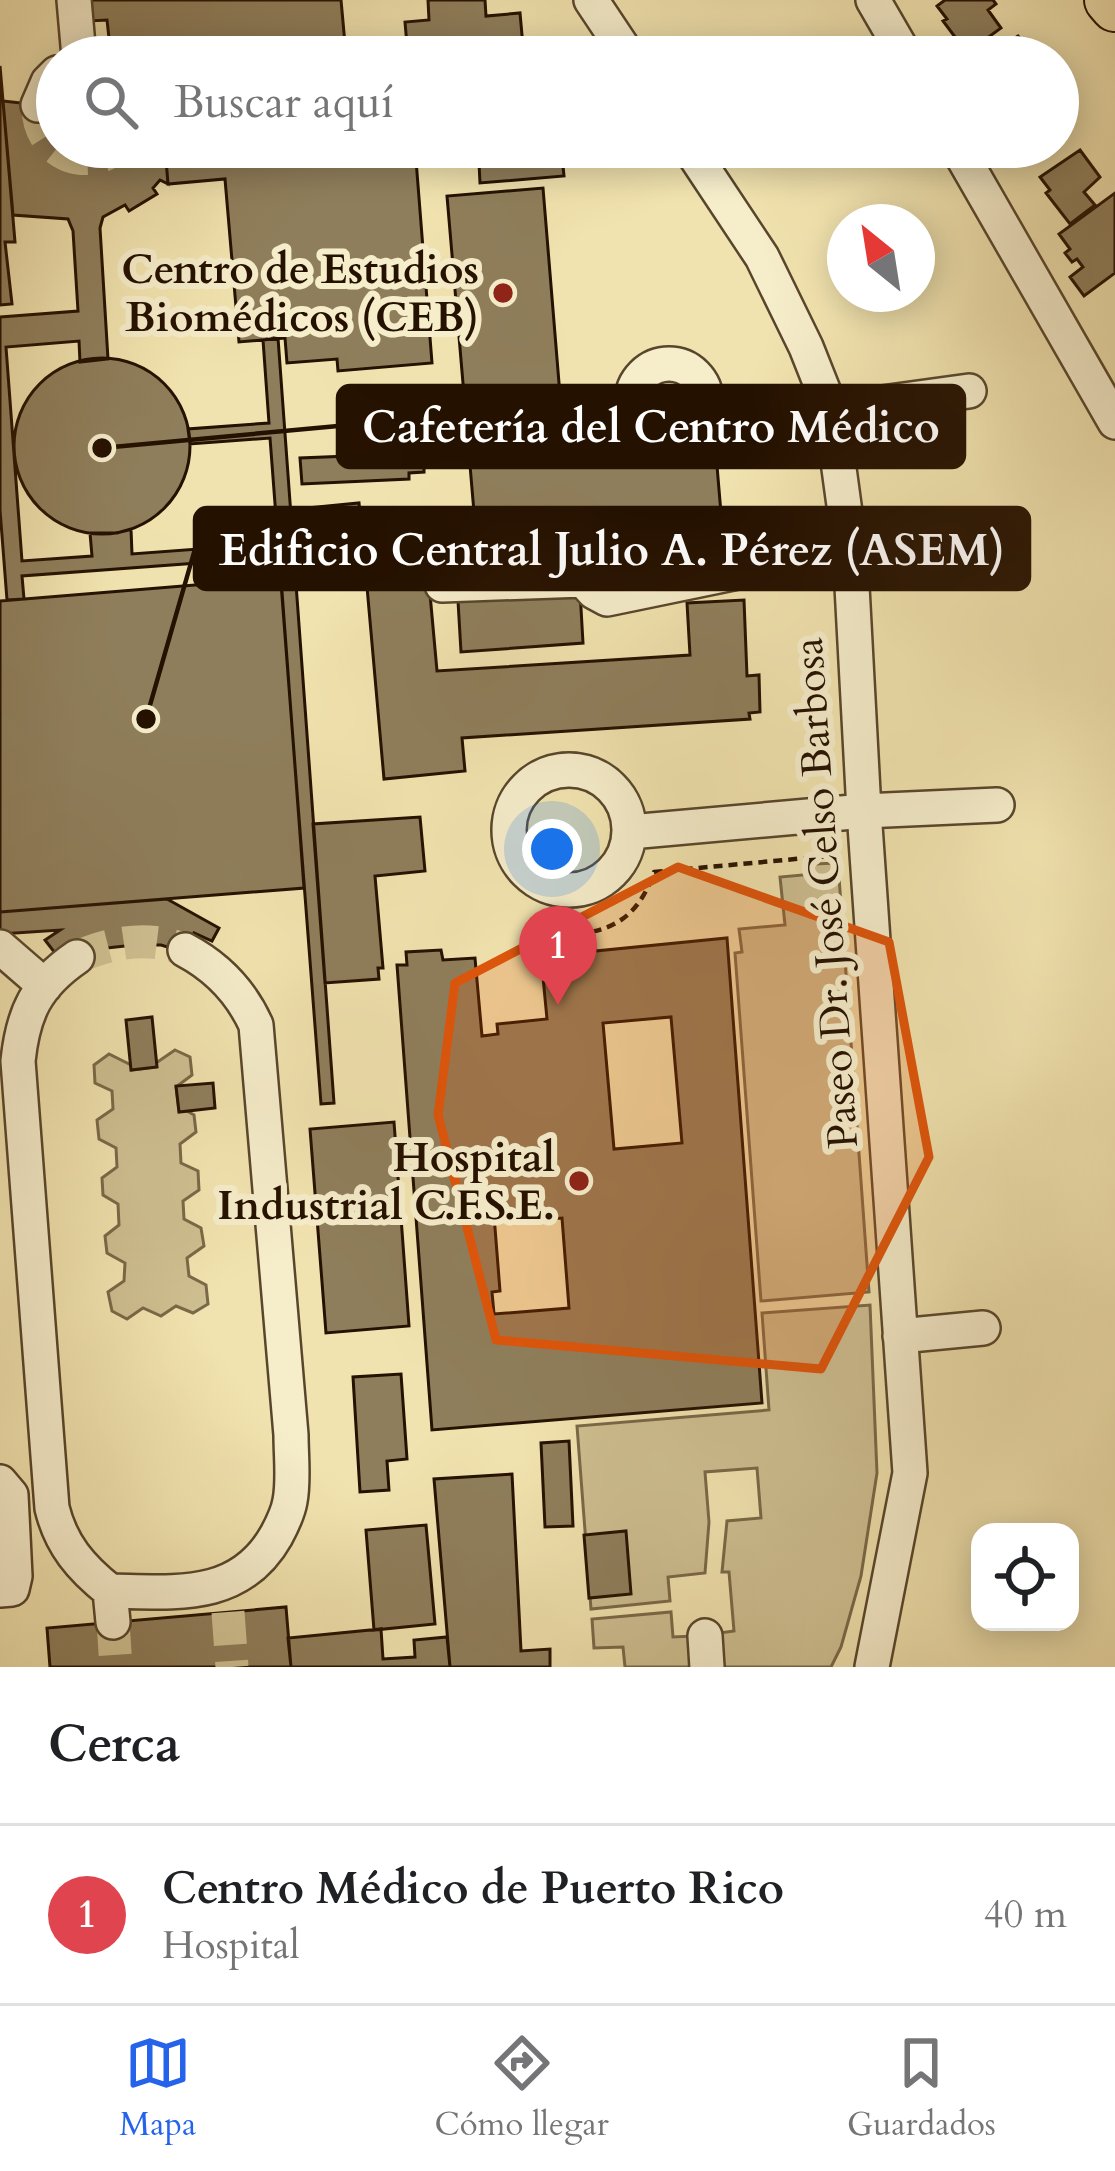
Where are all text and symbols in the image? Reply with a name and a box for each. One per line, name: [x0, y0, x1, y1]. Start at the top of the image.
search box: [36, 36, 1079, 168]
icon: search: [78, 69, 144, 135]
text: Buscar aquí: [174, 72, 394, 133]
north arrow: [827, 204, 935, 312]
place label: Centro de Estudios Biomédicos (CEB): [121, 241, 479, 346]
marker: Centro de Estudios Biomédicos (CEB): [490, 280, 516, 306]
callout: Cafetería del Centro Médico: [338, 386, 964, 467]
text: Cafetería del Centro Médico: [362, 397, 940, 458]
callout: Edificio Central Julio A. Pérez (ASEM): [195, 508, 1029, 589]
text: Edificio Central Julio A. Pérez (ASEM): [219, 520, 1005, 581]
street label: Paseo Dr. José Celso Barbosa: [780, 636, 872, 1150]
your location: [522, 819, 582, 879]
pin: 1: [519, 906, 597, 1005]
place label: Hospital Industrial C.F.S.E.: [217, 1129, 555, 1234]
marker: Hospital Industrial C.F.S.E.: [566, 1168, 592, 1194]
map controls: [971, 1523, 1079, 1631]
button: locate: [971, 1523, 1079, 1631]
text: Cerca: [48, 1710, 180, 1780]
text: Centro Médico de Puerto Rico: [162, 1858, 784, 1919]
text: 1: [77, 1888, 97, 1941]
text: 40 m: [984, 1888, 1067, 1941]
text: Hospital: [162, 1919, 300, 1972]
tab: Mapa: [119, 2030, 196, 2147]
tab: Cómo llegar: [435, 2030, 609, 2147]
tab: Guardados: [847, 2030, 996, 2147]

